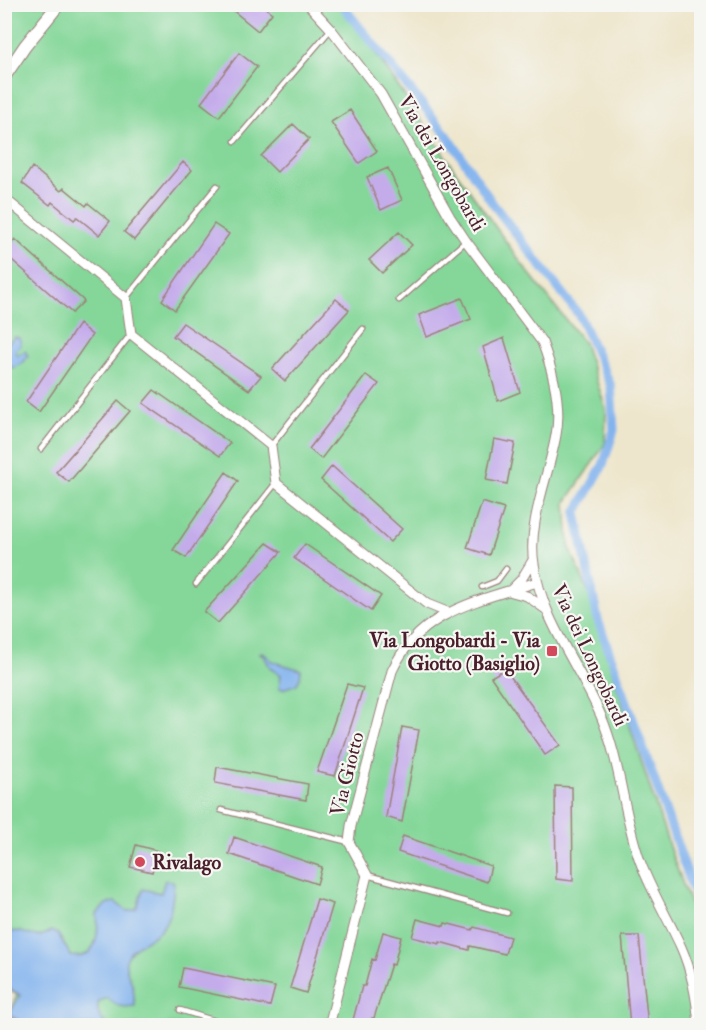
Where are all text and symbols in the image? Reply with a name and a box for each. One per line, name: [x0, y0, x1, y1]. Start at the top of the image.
street label: Via dei Longobardi: [393, 90, 491, 236]
street label: Via dei Longobardi: [546, 580, 634, 730]
place label: Via Longobardi - Via Giotto (Basiglio): [368, 628, 541, 677]
marker: Via Longobardi - Via Giotto (Basiglio): [545, 644, 559, 658]
street label: Via Giotto: [324, 729, 370, 819]
place label: Rivalago: [152, 850, 222, 876]
marker: Rivalago: [133, 855, 147, 869]

